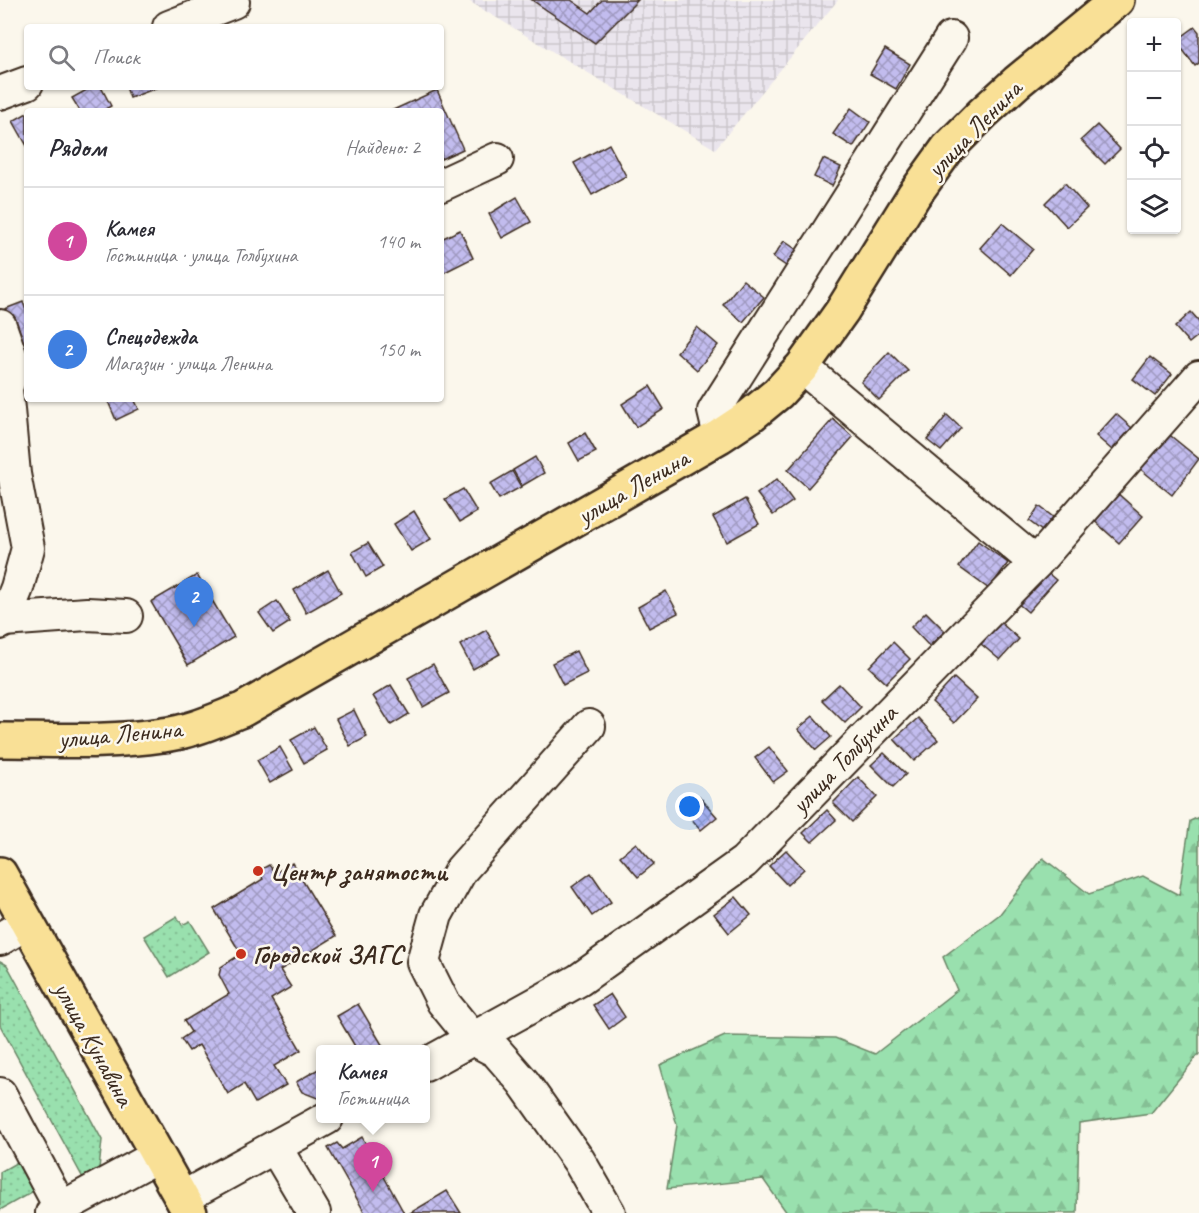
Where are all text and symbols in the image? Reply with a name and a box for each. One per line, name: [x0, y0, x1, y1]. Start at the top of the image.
map controls: [1127, 18, 1181, 234]
button: +: [1127, 18, 1181, 72]
search box: [24, 24, 444, 90]
icon: search: [45, 41, 78, 74]
text: Поиск: [93, 43, 139, 71]
street label: улица Ленина: [918, 71, 1030, 186]
button: −: [1127, 72, 1181, 126]
button: locate: [1127, 126, 1181, 180]
text: Рядом: [48, 131, 106, 164]
text: Найдено: 2: [345, 135, 420, 160]
button: layers: [1127, 180, 1181, 234]
text: Камея: [105, 215, 154, 243]
text: 1: [63, 229, 72, 254]
text: 140 m: [377, 229, 420, 254]
text: Гостиница · улица Толбухина: [105, 243, 297, 268]
text: Спецодежда: [105, 323, 197, 351]
text: 2: [63, 337, 72, 362]
text: 150 m: [377, 337, 420, 362]
text: Магазин · улица Ленина: [105, 351, 272, 376]
street label: улица Ленина: [570, 441, 697, 533]
pin: 2: [174, 578, 214, 627]
street label: улица Толбухина: [782, 696, 905, 822]
street label: улица Ленина: [55, 712, 185, 756]
your location: [675, 792, 704, 821]
place label: Центр занятости: [270, 855, 449, 888]
marker: Центр занятости: [251, 864, 265, 878]
place label: Городской ЗАГС: [253, 938, 407, 971]
marker: Городской ЗАГС: [234, 947, 248, 961]
street label: улица Кунавина: [45, 974, 143, 1113]
popup: [316, 1045, 430, 1123]
text: Камея: [337, 1058, 386, 1086]
text: Гостиница: [337, 1086, 409, 1111]
pin: 1: [354, 1142, 392, 1192]

